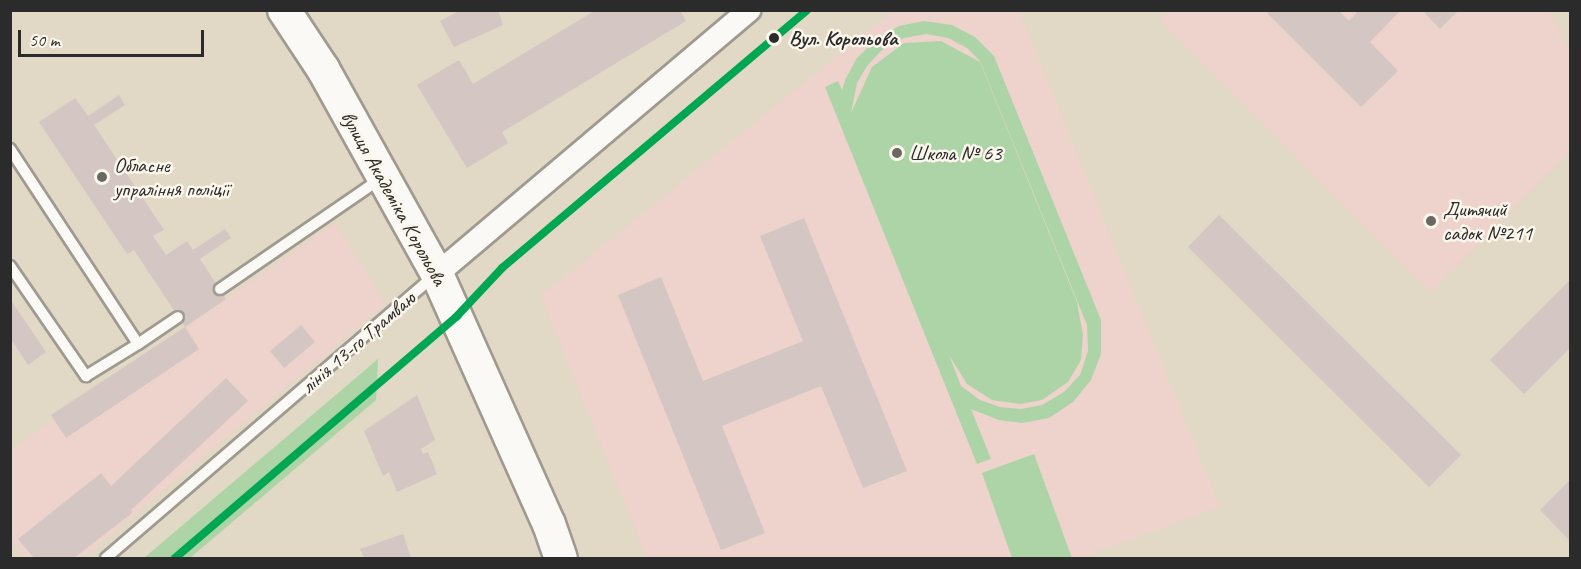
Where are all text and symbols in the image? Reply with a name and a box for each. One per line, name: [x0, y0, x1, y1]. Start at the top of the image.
scale bar: [21, 18, 207, 56]
place label: Вул. Корольова: [789, 25, 897, 51]
marker: Вул. Корольова: [764, 28, 784, 48]
text: 50 m: [29, 29, 60, 51]
street label: вулиця Академіка Корольова: [336, 107, 452, 289]
place label: Школа № 63: [909, 140, 1002, 166]
marker: Школа № 63: [890, 146, 904, 160]
place label: Обласне упраління поліції: [114, 152, 228, 202]
marker: Обласне упраління поліції: [95, 170, 109, 184]
place label: Дитячий садок №211: [1443, 196, 1532, 246]
marker: Дитячий садок №211: [1424, 214, 1438, 228]
street label: лінія 13-го Трамваю: [295, 285, 421, 399]

